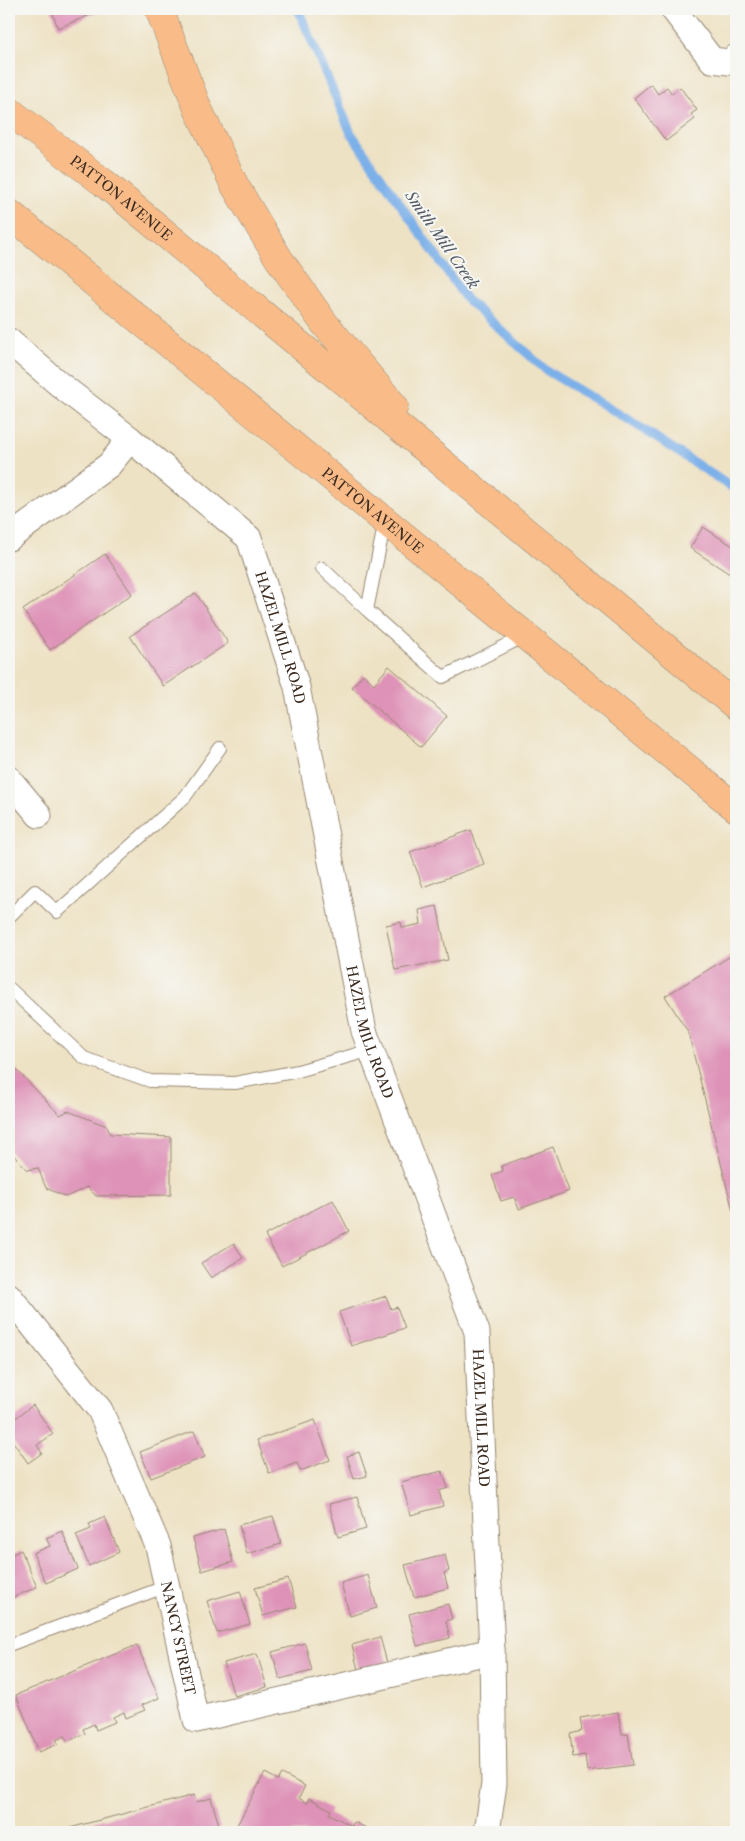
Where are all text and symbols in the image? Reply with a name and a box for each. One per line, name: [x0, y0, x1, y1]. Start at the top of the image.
street label: PATTON AVENUE: [66, 152, 176, 245]
water label: Smith Mill Creek: [401, 186, 483, 293]
street label: PATTON AVENUE: [318, 464, 427, 558]
street label: HAZEL MILL ROAD: [251, 569, 309, 705]
street label: HAZEL MILL ROAD: [342, 964, 398, 1101]
street label: HAZEL MILL ROAD: [469, 1348, 493, 1487]
street label: NANCY STREET: [157, 1579, 199, 1697]

